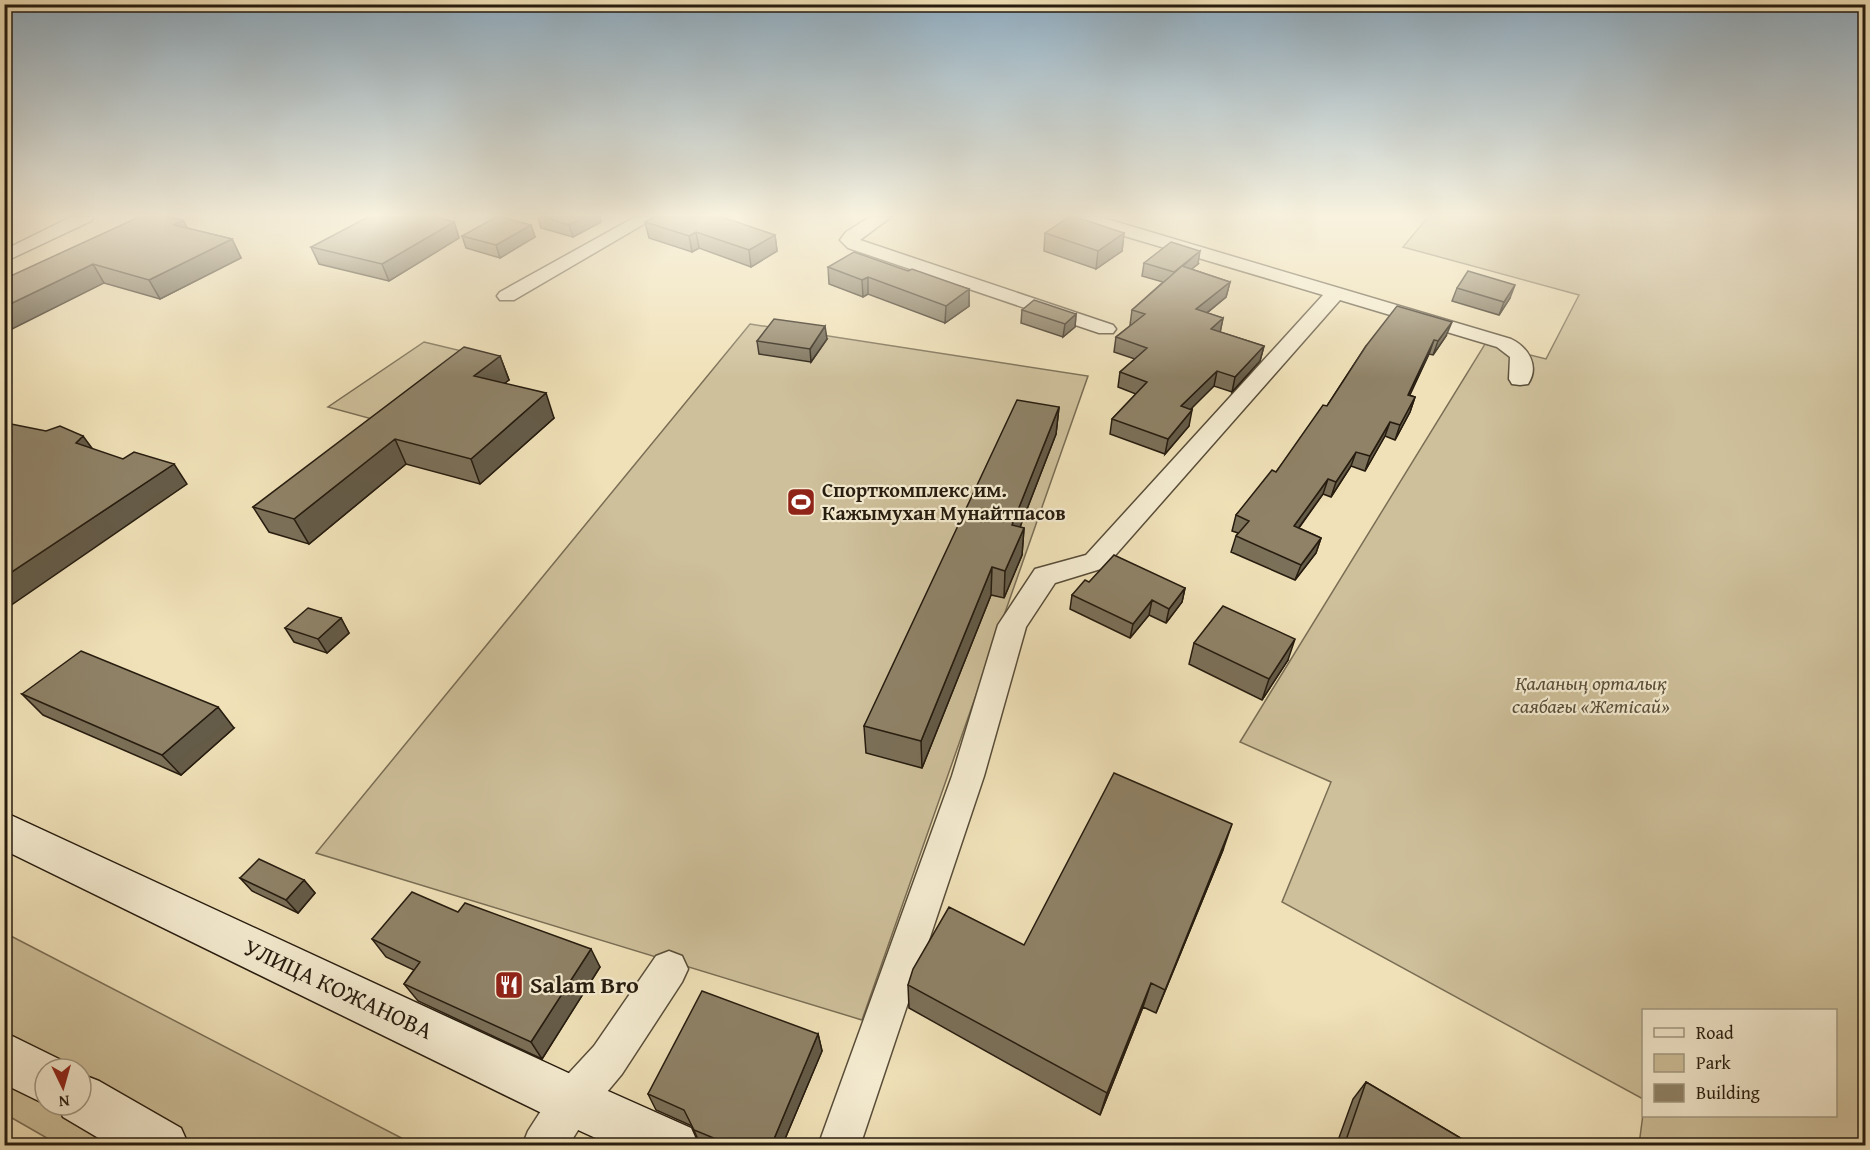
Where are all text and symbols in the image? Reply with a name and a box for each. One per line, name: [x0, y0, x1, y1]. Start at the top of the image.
place label: Спорткомплекс им. Кажымухан Мунайтпасов: [822, 475, 1066, 527]
sports icon: Спорткомплекс им. Кажымухан Мунайтпасов: [785, 486, 817, 518]
park label: Қаланың орталық саябағы «Жетісай»: [1512, 668, 1670, 720]
street label: УЛИЦА КОЖАНОВА: [238, 929, 439, 1048]
place label: Salam Bro: [530, 967, 639, 1002]
restaurant icon: Salam Bro: [493, 969, 525, 1001]
legend: [1642, 1009, 1837, 1117]
text: Road: [1696, 1019, 1734, 1046]
text: Park: [1696, 1049, 1732, 1076]
north arrow: [33, 1057, 93, 1117]
text: Building: [1696, 1079, 1760, 1106]
text: N: [58, 1090, 71, 1114]

